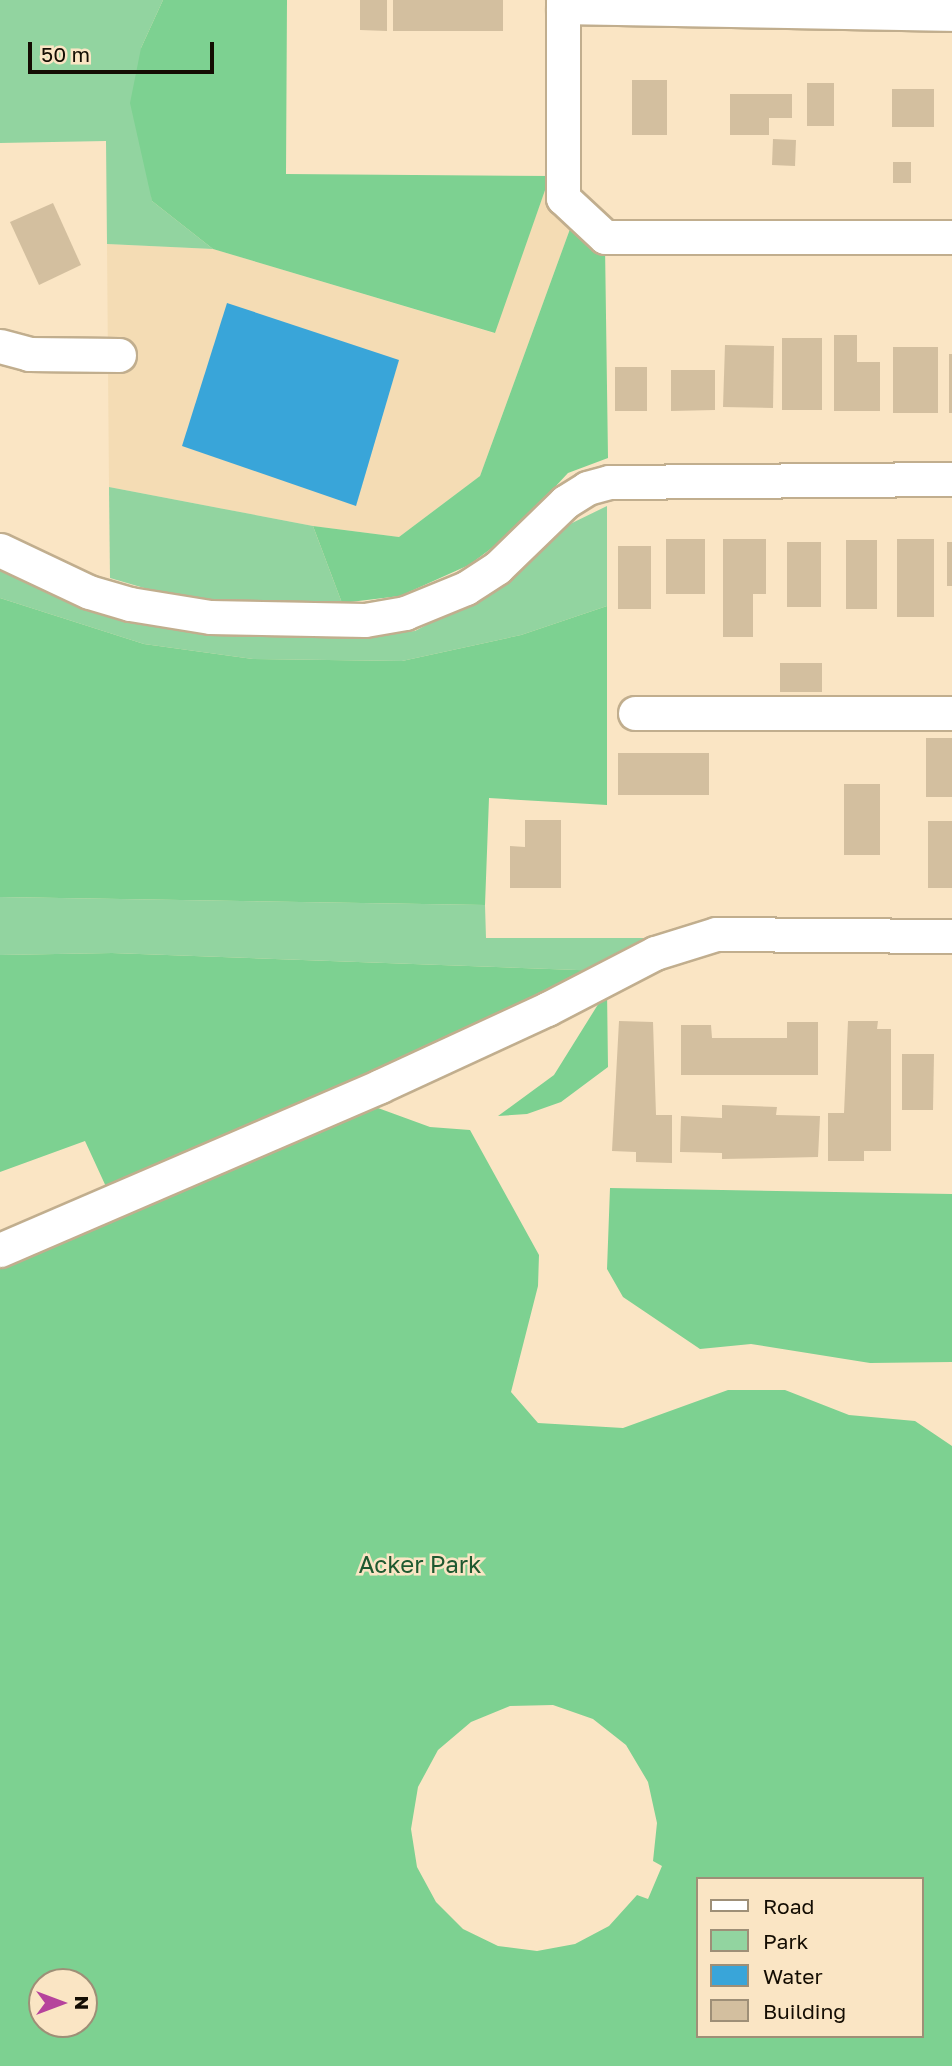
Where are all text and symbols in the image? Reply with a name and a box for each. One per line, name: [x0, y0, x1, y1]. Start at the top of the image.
scale bar: [32, 28, 217, 72]
text: 50 m: [41, 41, 90, 67]
park label: Acker Park: [358, 1550, 482, 1578]
legend: [696, 1877, 924, 2038]
text: Road: [763, 1893, 814, 1919]
text: Park: [763, 1928, 808, 1954]
text: Water: [763, 1963, 823, 1989]
north arrow: [28, 1968, 98, 2038]
text: N: [71, 1996, 94, 2010]
text: Building: [763, 1998, 846, 2024]

